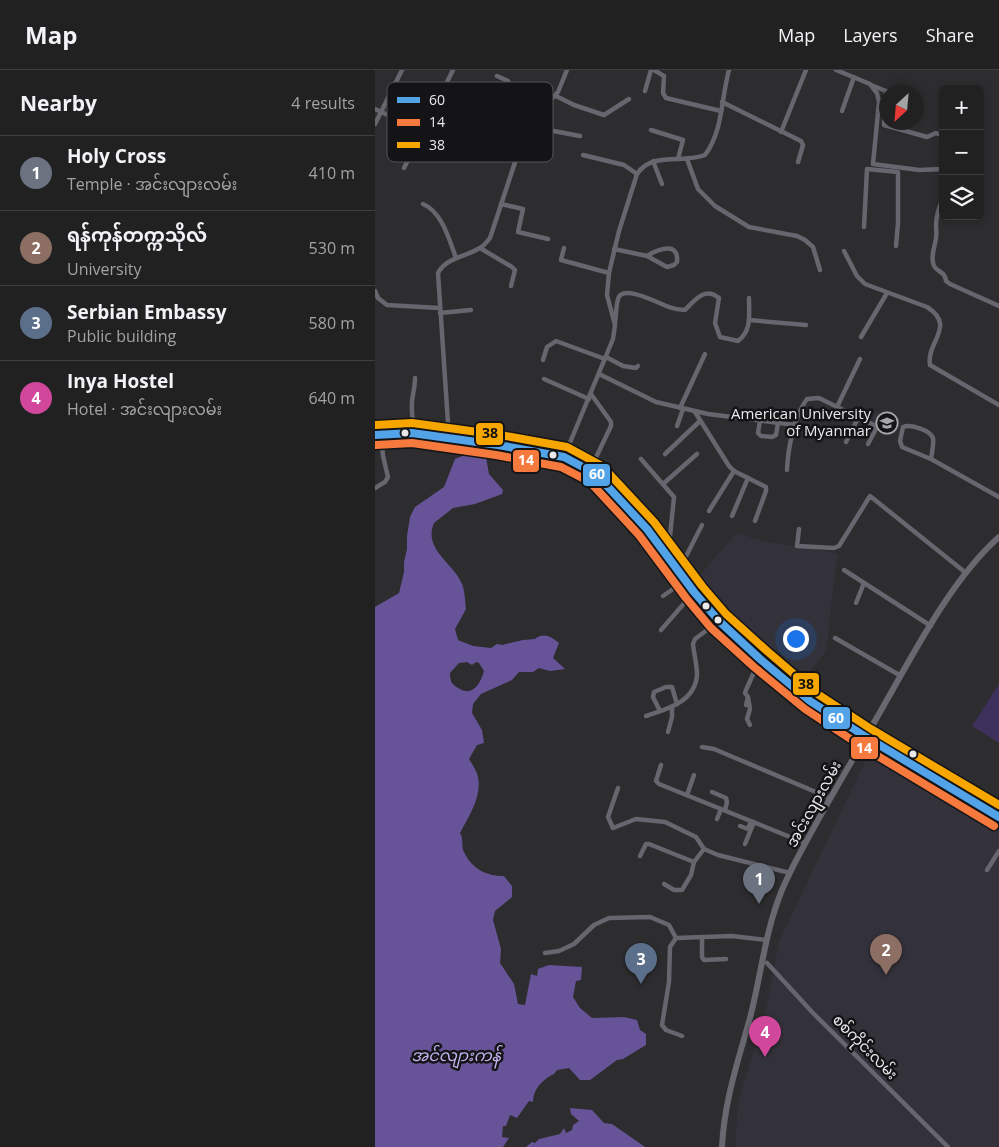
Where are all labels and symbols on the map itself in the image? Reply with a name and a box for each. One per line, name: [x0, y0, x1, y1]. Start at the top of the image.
legend: [387, 82, 553, 162]
north arrow: [879, 85, 924, 130]
text: 60: [429, 90, 445, 109]
text: 14: [429, 112, 445, 131]
text: 38: [429, 135, 445, 154]
place label: American University of Myanmar: [731, 403, 871, 440]
school or university icon: American University of Myanmar: [875, 411, 899, 435]
line badge: 38: [475, 422, 504, 446]
text: 38: [482, 423, 498, 442]
unlabelled marker: [400, 428, 410, 438]
line badge: 14: [512, 449, 540, 473]
text: 14: [518, 450, 534, 469]
unlabelled marker: [548, 450, 558, 460]
line badge: 60: [582, 463, 611, 487]
text: 60: [589, 464, 605, 483]
unlabelled marker: [701, 601, 711, 611]
unlabelled marker: [713, 615, 723, 625]
your location: [783, 626, 809, 652]
line badge: 38: [792, 672, 820, 696]
text: 38: [798, 674, 814, 693]
line badge: 60: [822, 706, 851, 730]
text: 60: [828, 708, 844, 727]
line badge: 14: [850, 736, 879, 760]
text: 14: [856, 738, 872, 757]
unlabelled marker: [908, 749, 918, 759]
street label: အင်းလျားလမ်း: [781, 757, 848, 852]
pin: 1: [743, 863, 775, 904]
pin: 2: [870, 934, 902, 975]
pin: 3: [625, 943, 657, 984]
street label: စစ်ကိုင်းလမ်း: [827, 1009, 903, 1085]
pin: 4: [749, 1016, 781, 1057]
water label: အင်လျားကန်: [411, 1044, 503, 1069]

